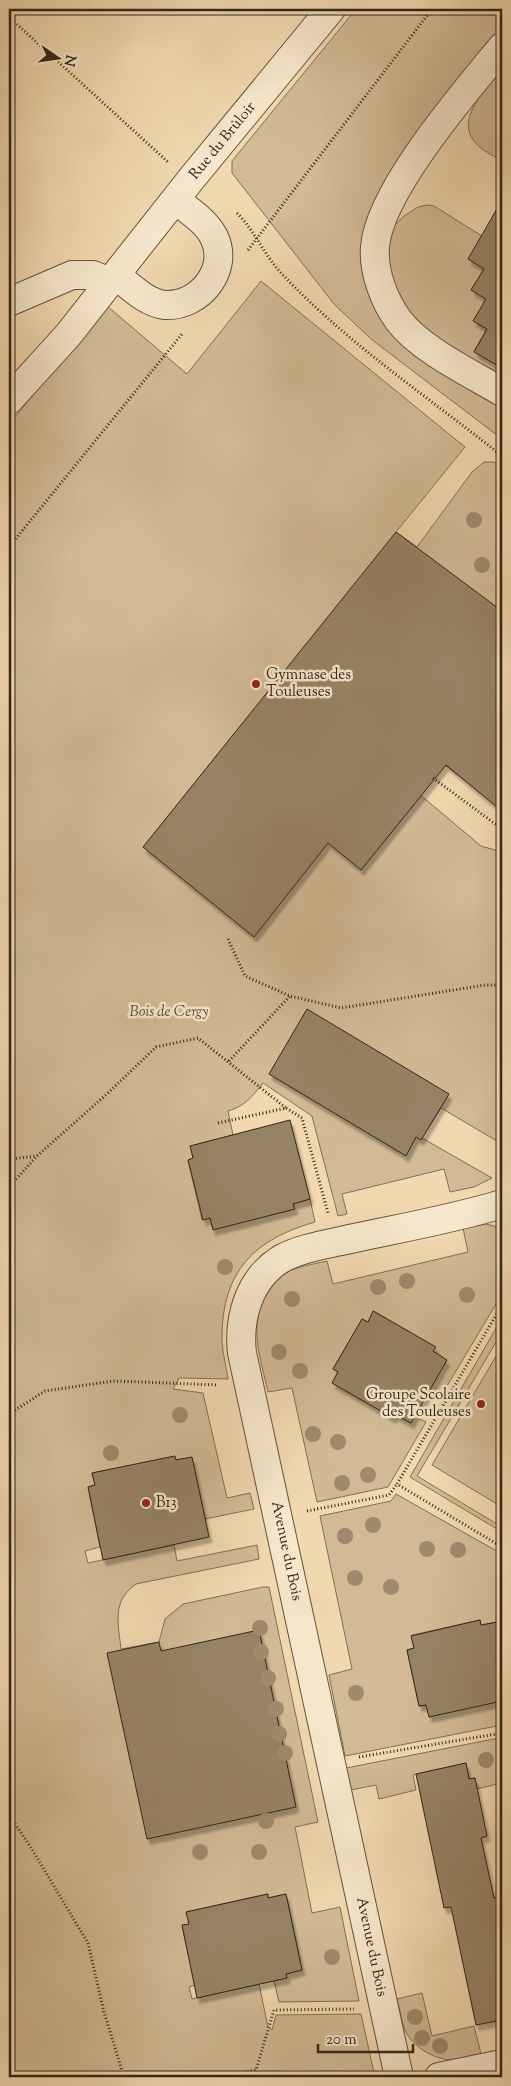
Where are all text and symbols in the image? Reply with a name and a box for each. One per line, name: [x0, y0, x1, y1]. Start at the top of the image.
north arrow: [32, 32, 82, 82]
text: N: [58, 53, 80, 68]
street label: Rue du Brûloir: [184, 97, 261, 184]
place label: Gymnase des Touleuses: [266, 665, 351, 703]
marker: Gymnase des Touleuses: [250, 678, 262, 690]
park label: Bois de Cergy: [130, 1002, 208, 1023]
place label: Groupe Scolaire des Touleuses: [366, 1385, 471, 1423]
marker: Groupe Scolaire des Touleuses: [475, 1398, 487, 1410]
place label: B13: [156, 1493, 177, 1514]
marker: B13: [140, 1497, 152, 1509]
street label: Avenue du Bois: [265, 1499, 307, 1603]
street label: Avenue du Bois: [350, 1895, 392, 1999]
scale bar: [318, 2021, 414, 2053]
text: 20 m: [326, 2030, 357, 2051]

